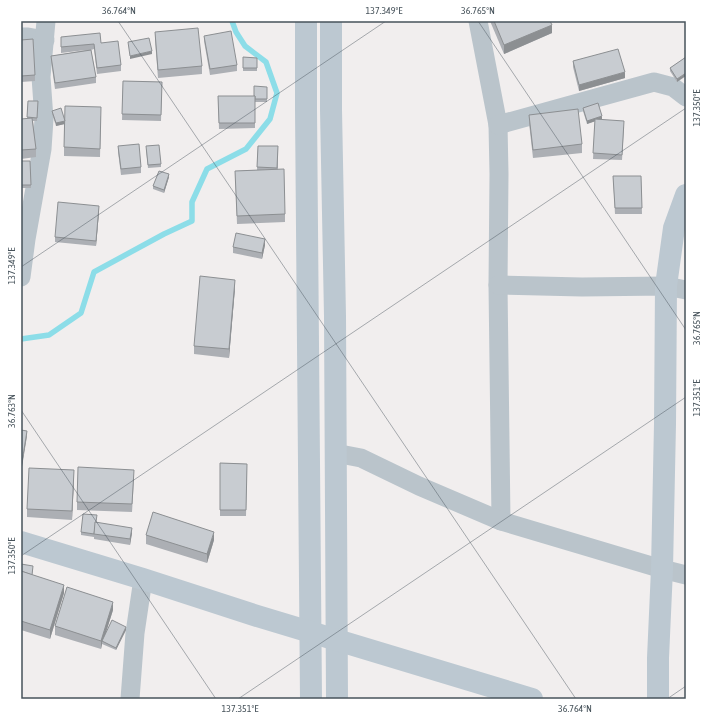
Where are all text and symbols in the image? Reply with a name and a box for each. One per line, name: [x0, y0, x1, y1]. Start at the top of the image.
text: 36.764°N: [102, 5, 136, 16]
text: 137.349°E: [366, 5, 403, 16]
text: 36.765°N: [461, 5, 495, 16]
text: 137.350°E: [691, 89, 702, 127]
text: 137.349°E: [6, 247, 17, 285]
text: 36.765°N: [691, 311, 702, 345]
text: 137.351°E: [691, 379, 702, 417]
text: 36.763°N: [6, 394, 17, 428]
text: 137.350°E: [6, 537, 17, 575]
text: 137.351°E: [222, 703, 259, 714]
text: 36.764°N: [558, 703, 592, 714]

